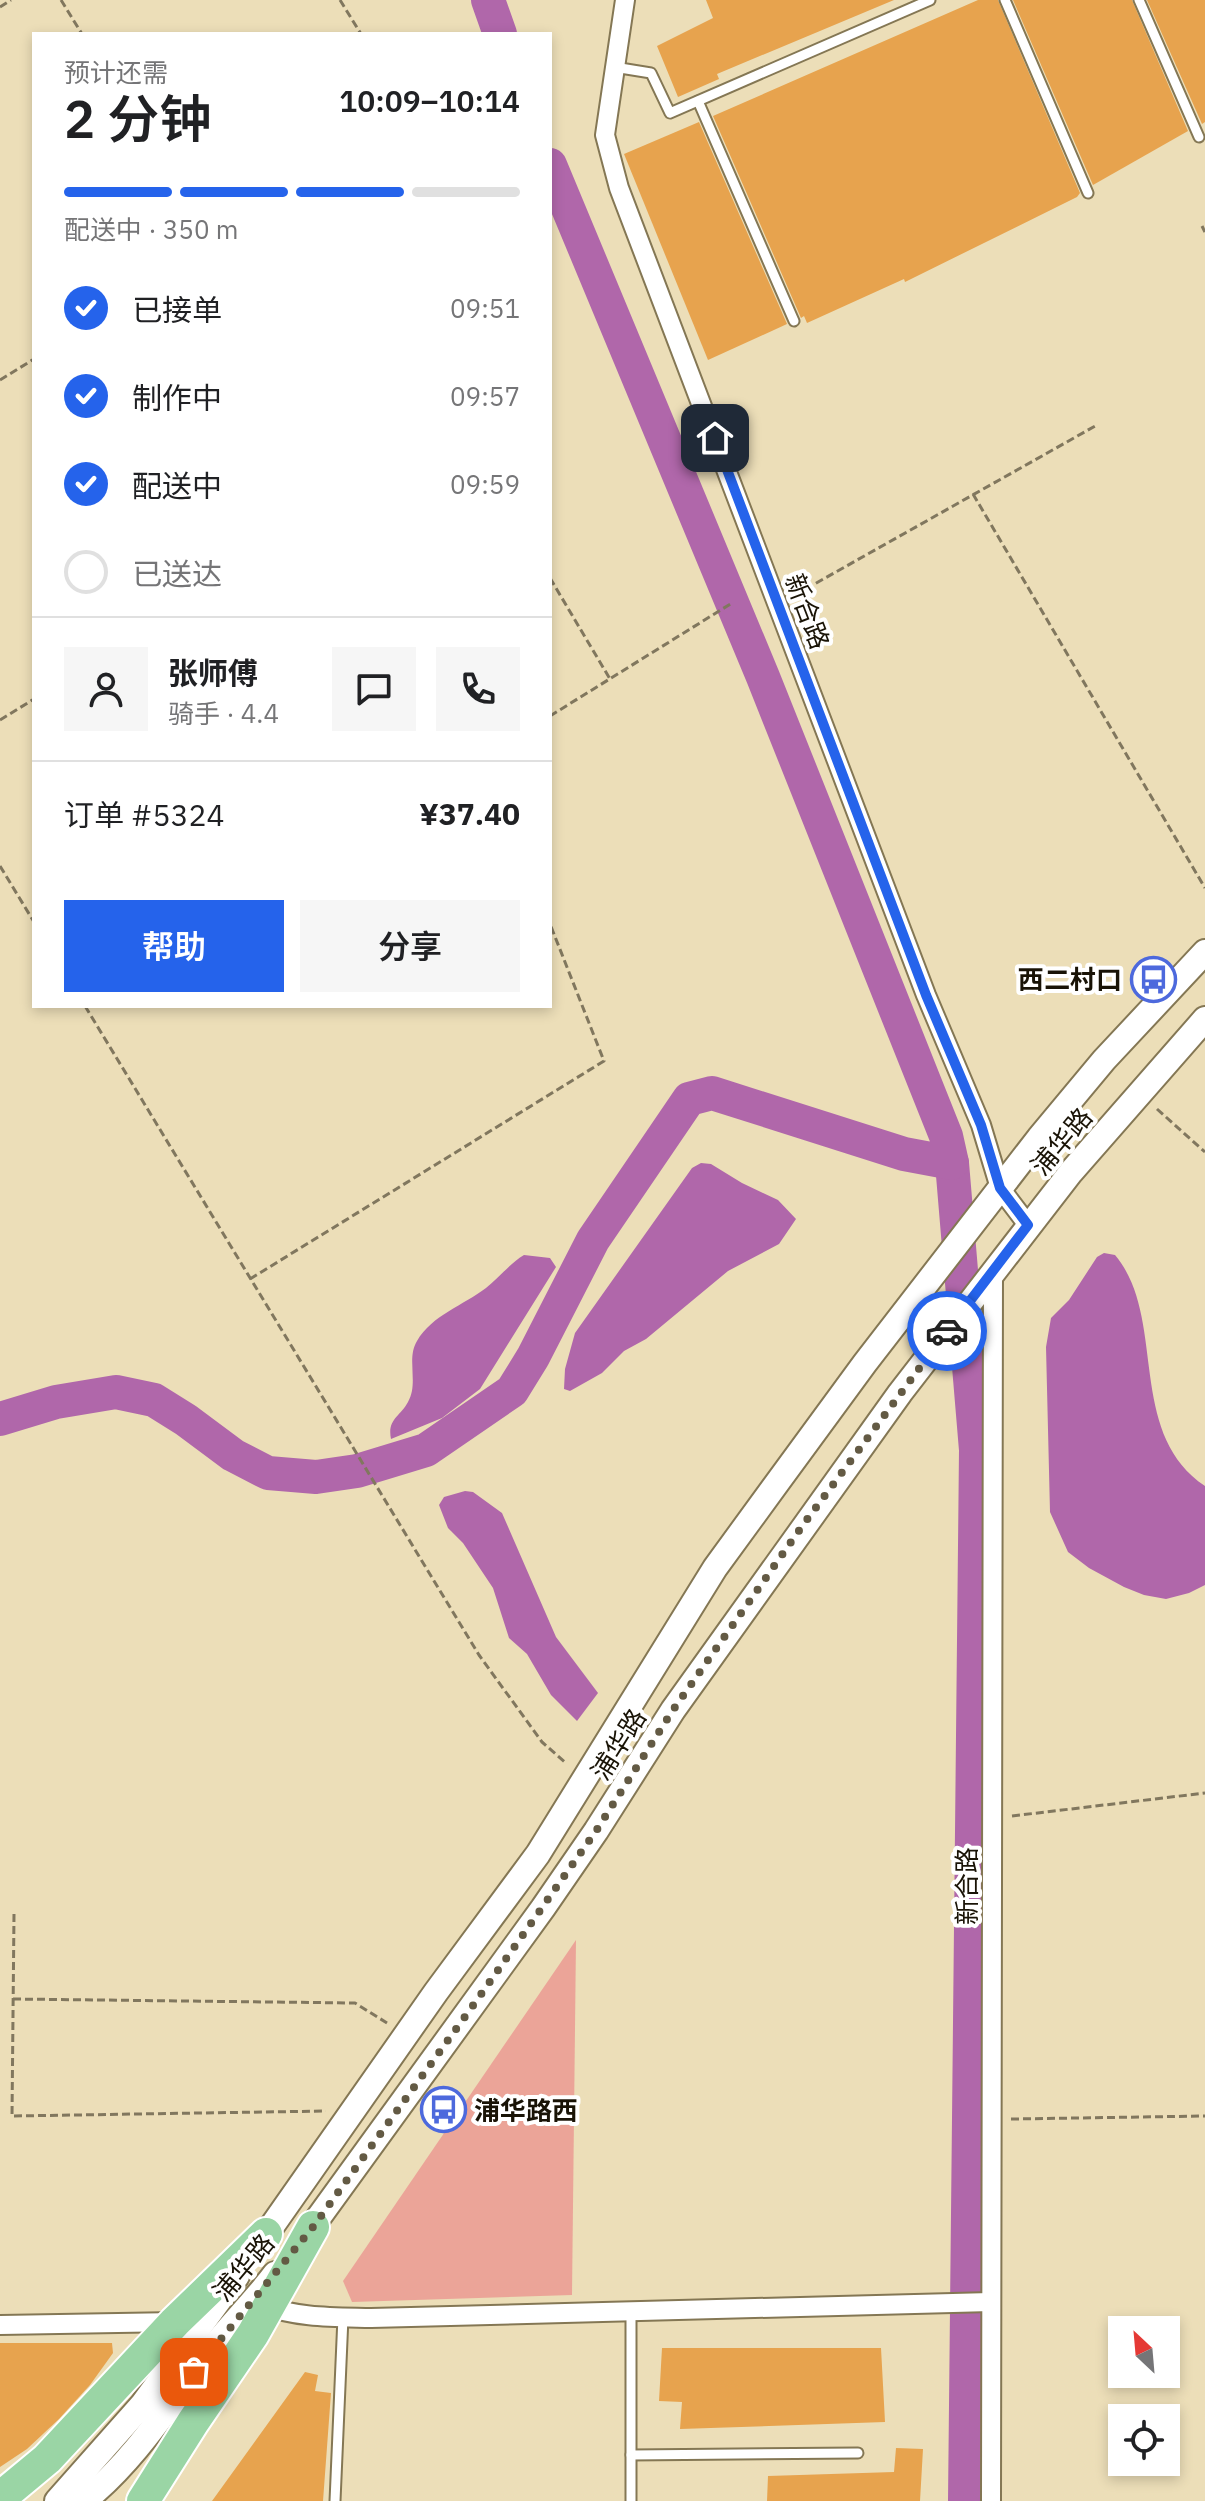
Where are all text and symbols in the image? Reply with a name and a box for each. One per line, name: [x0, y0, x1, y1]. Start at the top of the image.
text: 预计还需: [64, 55, 168, 89]
text: 10:09–10:14: [339, 81, 520, 120]
text: 2 分钟: [64, 85, 211, 152]
text: 配送中 · 350 m: [64, 212, 238, 246]
icon: check: [64, 286, 108, 330]
text: 已接单: [132, 290, 222, 329]
text: 09:51: [450, 291, 520, 325]
icon: check: [64, 374, 108, 418]
text: 制作中: [132, 378, 222, 417]
text: 09:57: [450, 379, 520, 413]
pin: [681, 404, 749, 472]
icon: home: [693, 416, 737, 460]
icon: check: [64, 462, 108, 506]
text: 配送中: [132, 466, 222, 505]
text: 09:59: [450, 467, 520, 501]
text: 已送达: [132, 554, 222, 593]
street label: 新合路: [778, 568, 838, 654]
button: person: [64, 647, 148, 731]
button: chat: [332, 647, 416, 731]
button: phone: [436, 647, 520, 731]
text: 张师傅: [168, 653, 258, 692]
text: 骑手 · 4.4: [168, 696, 279, 730]
text: ¥37.40: [419, 794, 520, 833]
text: 订单 #5324: [64, 795, 224, 834]
button: 帮助: [64, 900, 284, 992]
button: 分享: [300, 900, 520, 992]
bus stop icon: 西二村口: [1129, 955, 1177, 1003]
place label: 西二村口: [1018, 962, 1122, 996]
street label: 浦华路: [1023, 1100, 1099, 1182]
courier: [907, 1291, 987, 1371]
icon: car: [925, 1309, 969, 1353]
street label: 浦华路: [583, 1702, 653, 1786]
street label: 新合路: [949, 1847, 983, 1925]
bus stop icon: 浦华路西: [419, 2086, 467, 2134]
place label: 浦华路西: [474, 2093, 578, 2127]
street label: 浦华路: [205, 2226, 281, 2308]
north arrow: [1108, 2316, 1180, 2388]
map controls: [1108, 2316, 1180, 2476]
pin: [160, 2338, 228, 2406]
icon: bag: [172, 2350, 216, 2394]
button: locate: [1108, 2404, 1180, 2476]

